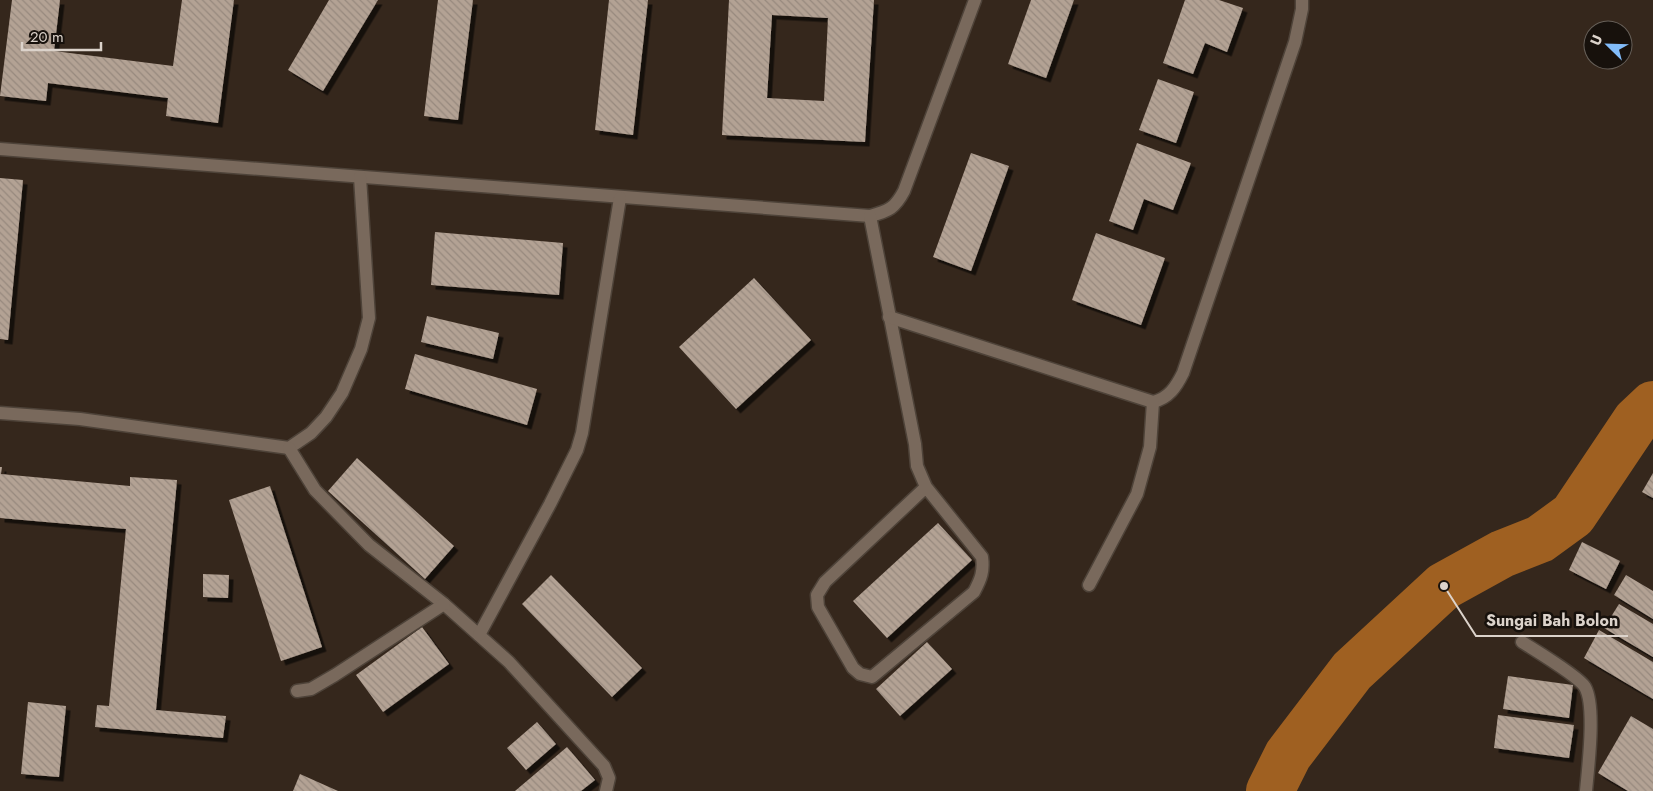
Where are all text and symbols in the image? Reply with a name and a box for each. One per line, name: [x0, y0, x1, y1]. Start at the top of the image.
scale bar: [22, 20, 101, 52]
north arrow: [1583, 20, 1633, 70]
text: 20 m: [30, 26, 64, 48]
text: U: [1585, 31, 1607, 48]
callout: Sungai Bah Bolon: [1476, 605, 1628, 636]
text: Sungai Bah Bolon: [1486, 609, 1618, 632]

